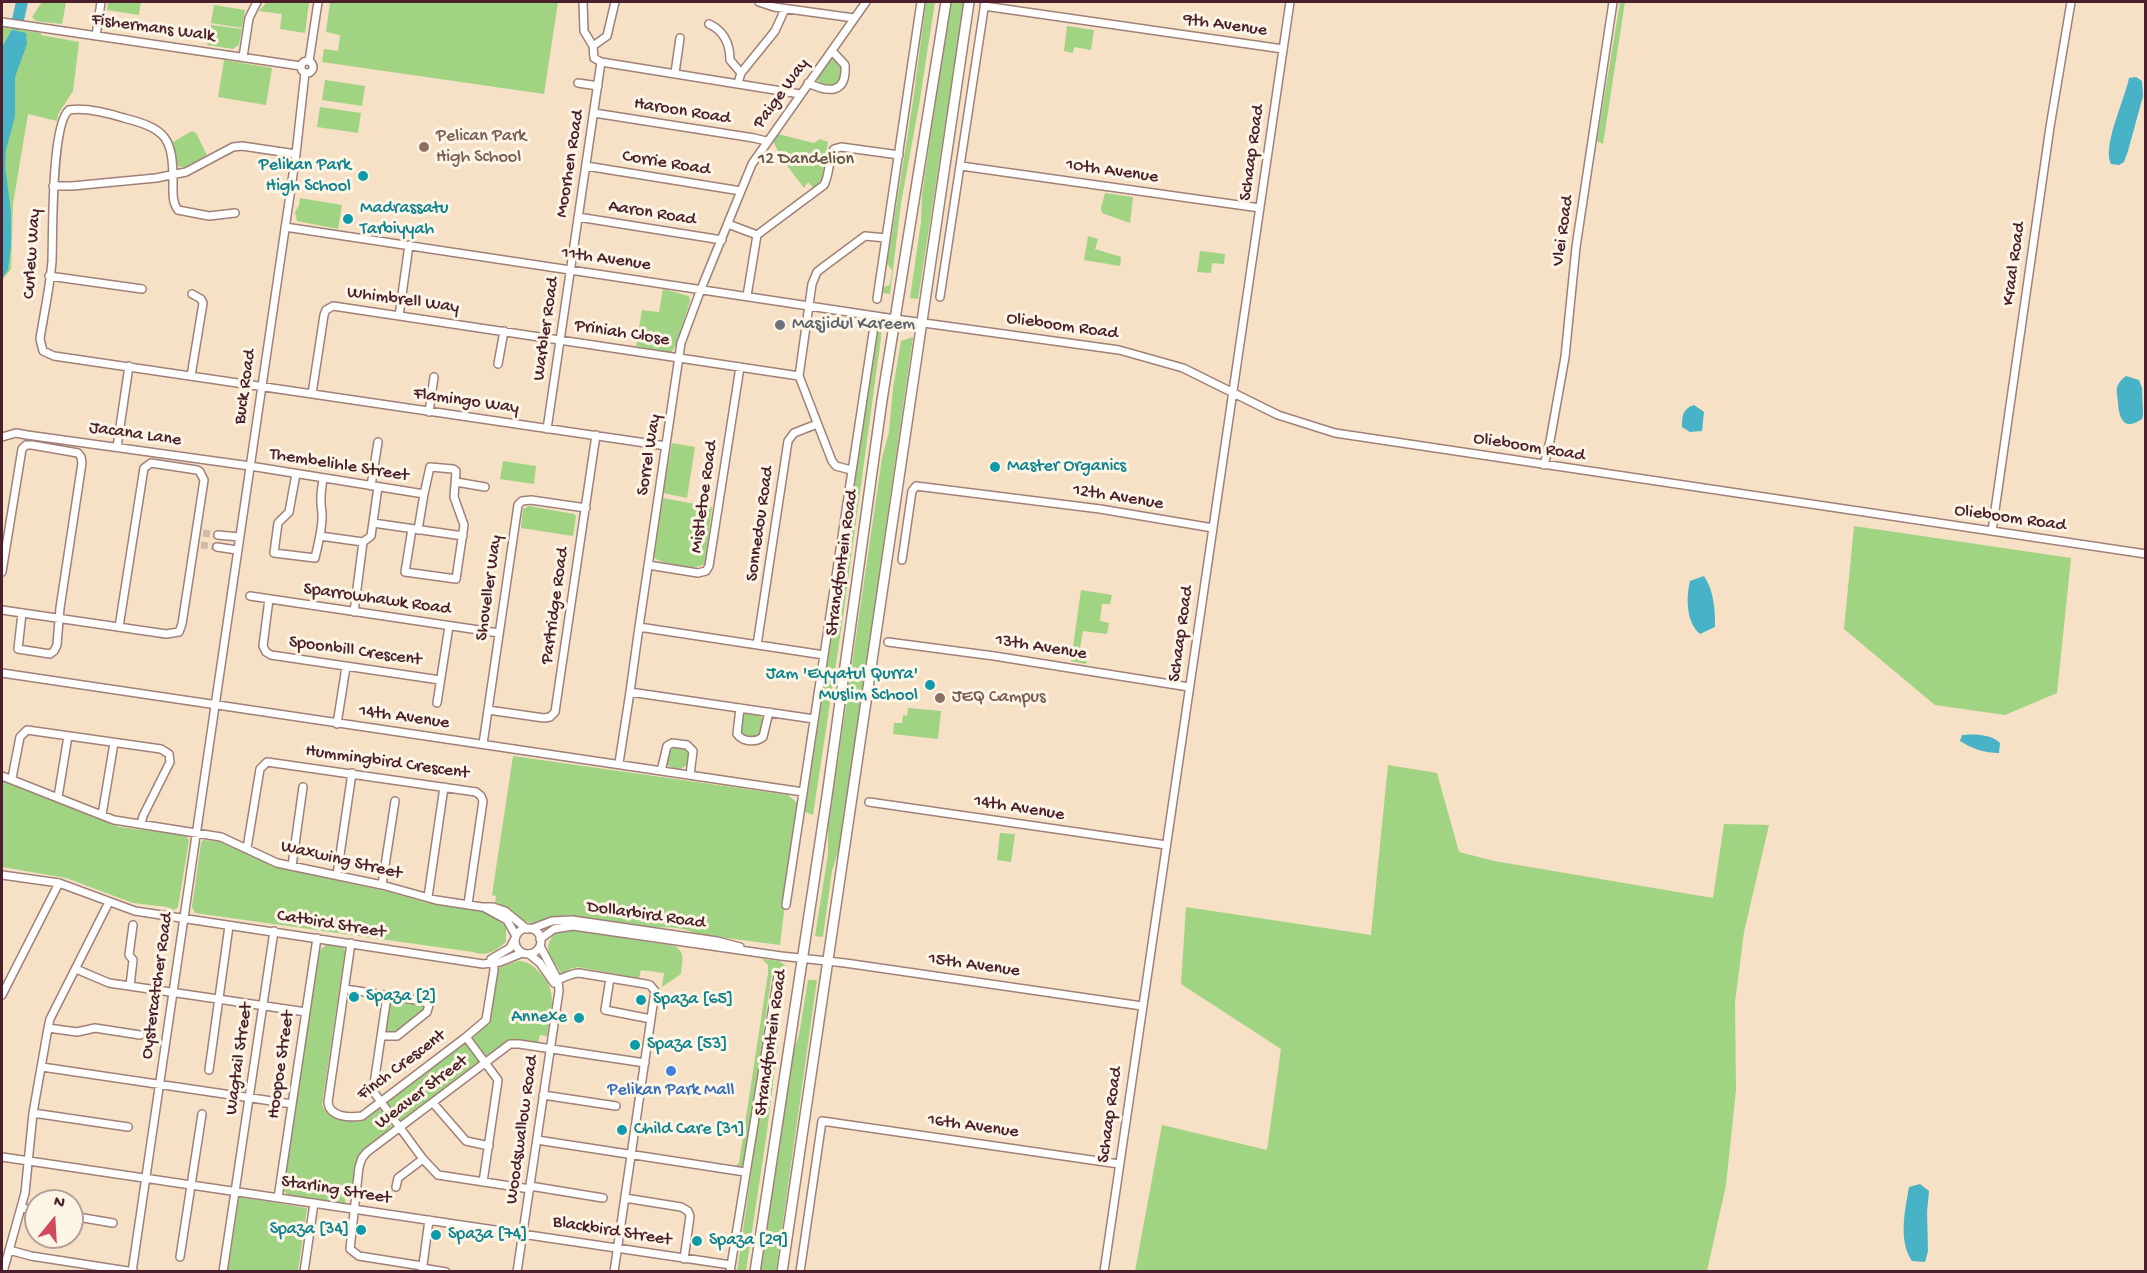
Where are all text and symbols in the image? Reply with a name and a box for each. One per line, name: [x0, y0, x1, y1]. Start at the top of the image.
street label: 9th Avenue: [1182, 9, 1268, 43]
street label: Fishermans Walk: [90, 10, 216, 48]
street label: Paige Way: [749, 55, 815, 133]
street label: Haroon Road: [632, 94, 732, 130]
street label: Schaap Road: [1236, 104, 1270, 202]
street label: Moorhen Road: [552, 109, 590, 219]
place label: Pelican Park High School: [436, 126, 526, 168]
marker: Pelican Park High School: [417, 140, 431, 154]
street label: Corrie Road: [621, 146, 711, 182]
park label: 12 Dandelion: [758, 149, 854, 171]
place label: Pelikan Park High School: [259, 155, 351, 198]
street label: 10th Avenue: [1064, 155, 1160, 189]
marker: Pelikan Park High School: [356, 169, 370, 183]
street label: Vlei Road: [1548, 194, 1580, 268]
street label: Aaron Road: [607, 196, 697, 232]
place label: Madrassatu Tarbiyyah: [360, 198, 448, 240]
street label: Curlew Way: [19, 208, 47, 300]
marker: Madrassatu Tarbiyyah: [341, 212, 355, 226]
street label: Kraal Road: [1998, 221, 2032, 307]
street label: 11th Avenue: [560, 243, 652, 277]
street label: Warbler Road: [529, 276, 565, 382]
street label: Whimbrell Way: [345, 282, 461, 320]
street label: Olieboom Road: [1005, 308, 1119, 346]
place label: Masjidul Kareem: [792, 314, 915, 336]
street label: Priniah Close: [573, 316, 671, 352]
marker: Masjidul Kareem: [773, 318, 787, 332]
street label: Buck Road: [230, 348, 262, 426]
street label: Flamingo Way: [412, 384, 520, 420]
street label: Sorrel Way: [633, 413, 667, 497]
street label: Jacana Lane: [88, 418, 182, 452]
street label: Olieboom Road: [1472, 429, 1586, 467]
street label: Mistletoe Road: [686, 439, 724, 555]
street label: Thembelihle Street: [268, 444, 410, 488]
place label: Master Organics: [1007, 456, 1126, 478]
marker: Master Organics: [988, 460, 1002, 474]
street label: Sonnedou Road: [742, 465, 780, 583]
street label: 12th Avenue: [1071, 480, 1165, 516]
street label: Strandfontein Road: [822, 489, 864, 637]
street label: Olieboom Road: [1953, 500, 2067, 538]
street label: Shoveller Way: [472, 534, 508, 642]
street label: Partridge Road: [537, 546, 575, 666]
street label: Sparrowhawk Road: [302, 579, 452, 621]
street label: Schaap Road: [1165, 585, 1199, 683]
street label: 13th Avenue: [994, 630, 1088, 666]
street label: Spoonbill Crescent: [287, 632, 423, 672]
place label: Jam 'Eyyatul Qurra' Muslim School: [766, 664, 918, 706]
marker: Jam 'Eyyatul Qurra' Muslim School: [923, 678, 937, 692]
place label: JEQ Campus: [952, 687, 1046, 709]
marker: JEQ Campus: [933, 691, 947, 705]
street label: 14th Avenue: [357, 701, 451, 735]
street label: Hummingbird Crescent: [304, 741, 470, 785]
street label: 14th Avenue: [972, 791, 1066, 827]
street label: Waxwing Street: [278, 837, 404, 885]
street label: Dollarbird Road: [585, 897, 707, 935]
street label: Catbird Street: [275, 906, 387, 944]
street label: Oystercatcher Road: [137, 911, 179, 1061]
street label: 15th Avenue: [927, 949, 1021, 983]
street label: Strandfontein Road: [751, 969, 793, 1117]
place label: Spaza [2]: [366, 986, 436, 1008]
place label: Spaza [65]: [653, 989, 733, 1011]
marker: Spaza [2]: [347, 990, 361, 1004]
marker: Spaza [65]: [634, 993, 648, 1007]
street label: Wagtail Street: [221, 1002, 259, 1116]
place label: Annexe: [511, 1007, 567, 1029]
street label: Hoopoe Street: [264, 1010, 300, 1120]
marker: Annexe: [572, 1011, 586, 1025]
street label: Finch Crescent: [354, 1026, 450, 1106]
place label: Spaza [53]: [647, 1034, 727, 1056]
marker: Spaza [53]: [628, 1038, 642, 1052]
street label: Weaver Street: [371, 1051, 473, 1135]
street label: Woodswallow Road: [502, 1054, 544, 1206]
marker: Pelikan Park Mall: [664, 1064, 678, 1078]
street label: Schaap Road: [1094, 1066, 1128, 1164]
place label: Pelikan Park Mall: [608, 1080, 734, 1102]
street label: 16th Avenue: [926, 1110, 1020, 1144]
place label: Child Care [31]: [634, 1119, 744, 1141]
marker: Child Care [31]: [615, 1123, 629, 1137]
street label: Starling Street: [280, 1172, 392, 1210]
north arrow: [24, 1189, 84, 1249]
text: N: [51, 1193, 67, 1214]
street label: Blackbird Street: [551, 1212, 673, 1252]
place label: Spaza [34]: [270, 1219, 349, 1241]
marker: Spaza [34]: [354, 1223, 368, 1237]
place label: Spaza [74]: [448, 1224, 527, 1246]
marker: Spaza [74]: [429, 1228, 443, 1242]
place label: Spaza [29]: [709, 1230, 788, 1252]
marker: Spaza [29]: [690, 1234, 704, 1248]

